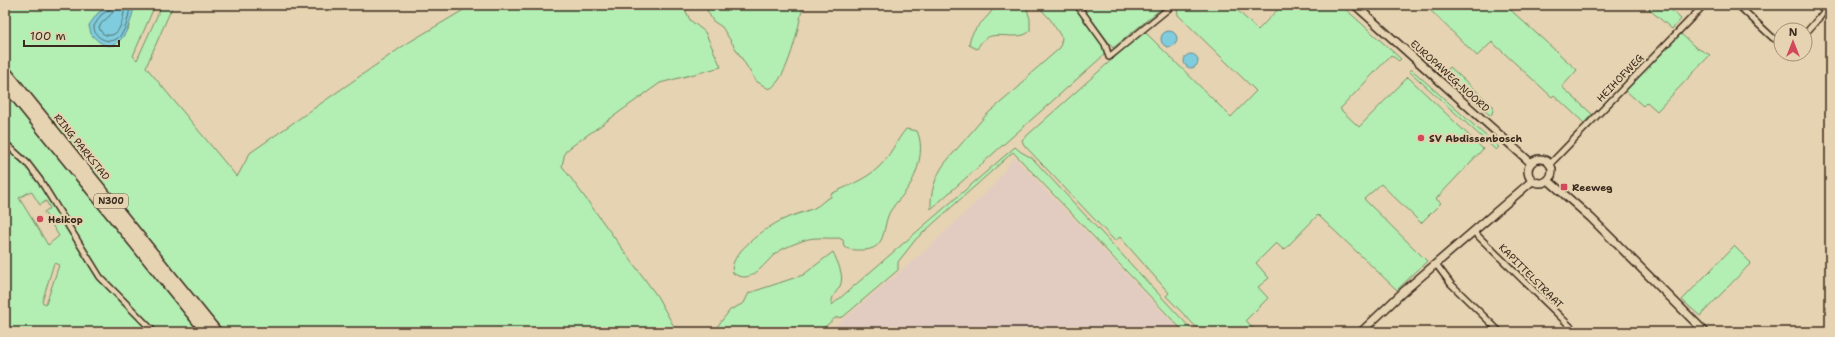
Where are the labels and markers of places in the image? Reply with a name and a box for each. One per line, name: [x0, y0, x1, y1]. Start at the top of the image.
place label: SV Abdissenbosch: [1429, 132, 1522, 145]
marker: SV Abdissenbosch: [1416, 133, 1426, 143]
place label: Reeweg: [1572, 181, 1613, 194]
marker: Reeweg: [1559, 182, 1569, 192]
place label: Heikop: [48, 213, 83, 226]
marker: Heikop: [35, 214, 45, 224]

